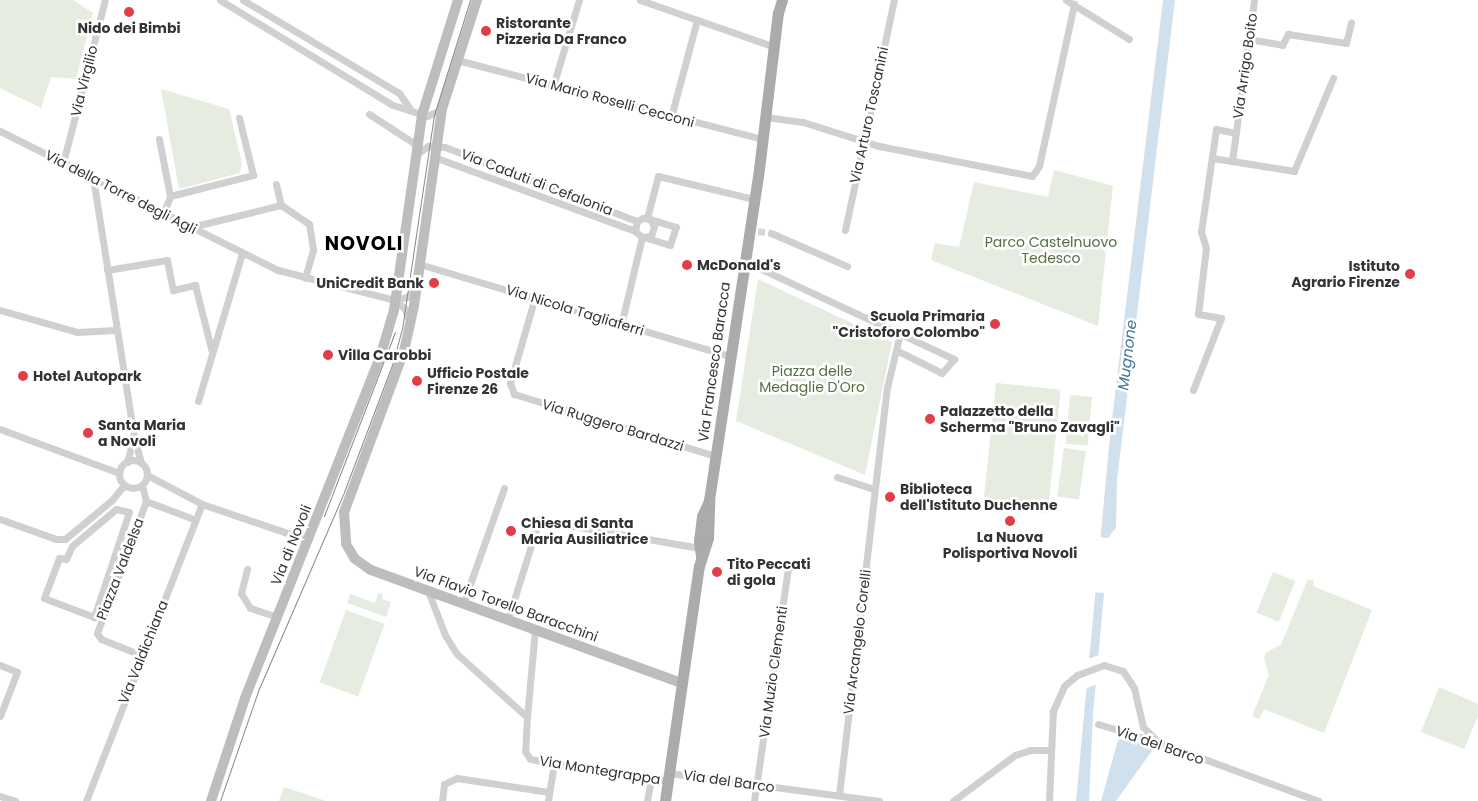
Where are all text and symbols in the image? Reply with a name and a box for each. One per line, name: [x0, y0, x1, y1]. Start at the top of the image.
marker: Nido dei Bimbi: [123, 6, 135, 18]
street label: Via Arrigo Boito: [1229, 12, 1261, 120]
place label: Ristorante Pizzeria Da Franco: [496, 15, 627, 48]
place label: Nido dei Bimbi: [77, 20, 181, 36]
marker: Ristorante Pizzeria Da Franco: [480, 25, 492, 37]
street label: Via Virgilio: [67, 44, 101, 118]
street label: Via Arturo Toscanini: [846, 45, 892, 185]
street label: Via Mario Roselli Cecconi: [524, 69, 696, 131]
street label: Via Caduti di Cefalonia: [459, 145, 615, 219]
street label: Via della Torre degli Agli: [42, 146, 200, 238]
district label: NOVOLI: [324, 233, 404, 255]
park label: Parco Castelnuovo Tedesco: [985, 234, 1117, 266]
place label: McDonald's: [697, 257, 781, 273]
place label: Istituto Agrario Firenze: [1291, 258, 1400, 290]
marker: McDonald's: [681, 259, 693, 271]
marker: Istituto Agrario Firenze: [1404, 268, 1416, 280]
place label: UniCredit Bank: [316, 275, 424, 291]
marker: UniCredit Bank: [428, 277, 440, 289]
street label: Via Nicola Tagliaferri: [504, 281, 646, 339]
street label: Via Francesco Baracca: [694, 281, 734, 443]
place label: Scuola Primaria "Cristoforo Colombo": [833, 308, 985, 341]
marker: Scuola Primaria "Cristoforo Colombo": [989, 318, 1001, 330]
water label: Mugnone: [1114, 319, 1140, 391]
place label: Villa Carobbi: [338, 347, 431, 363]
marker: Villa Carobbi: [322, 349, 334, 361]
park label: Piazza delle Medaglie D'Oro: [759, 363, 865, 396]
place label: Ufficio Postale Firenze 26: [427, 365, 529, 398]
place label: Hotel Autopark: [33, 368, 142, 384]
marker: Hotel Autopark: [17, 370, 29, 382]
marker: Ufficio Postale Firenze 26: [411, 375, 423, 387]
street label: Via Ruggero Bardazzi: [540, 395, 686, 455]
place label: Palazzetto della Scherma "Bruno Zavagli": [940, 403, 1120, 436]
marker: Palazzetto della Scherma "Bruno Zavagli": [924, 413, 936, 425]
place label: Santa Maria a Novoli: [98, 417, 186, 450]
marker: Santa Maria a Novoli: [82, 427, 94, 439]
place label: Biblioteca dell'Istituto Duchenne: [900, 481, 1058, 514]
marker: Biblioteca dell'Istituto Duchenne: [884, 491, 896, 503]
street label: Via di Novoli: [267, 502, 315, 588]
place label: Chiesa di Santa Maria Ausiliatrice: [521, 515, 648, 548]
marker: La Nuova Polisportiva Novoli: [1004, 515, 1016, 527]
street label: Piazza Valdelsa: [93, 516, 147, 622]
marker: Chiesa di Santa Maria Ausiliatrice: [505, 525, 517, 537]
place label: La Nuova Polisportiva Novoli: [943, 529, 1077, 562]
place label: Tito Peccati di gola: [727, 556, 811, 588]
street label: Via Flavio Torello Baracchini: [412, 563, 600, 645]
marker: Tito Peccati di gola: [711, 566, 723, 578]
street label: Via Arcangelo Corelli: [840, 569, 874, 715]
street label: Via Valdichiana: [115, 598, 171, 706]
street label: Via Muzio Clementi: [755, 605, 791, 739]
street label: Via del Barco: [1114, 722, 1206, 768]
street label: Via Montegrappa: [538, 752, 662, 788]
street label: Via del Barco: [682, 766, 776, 796]

